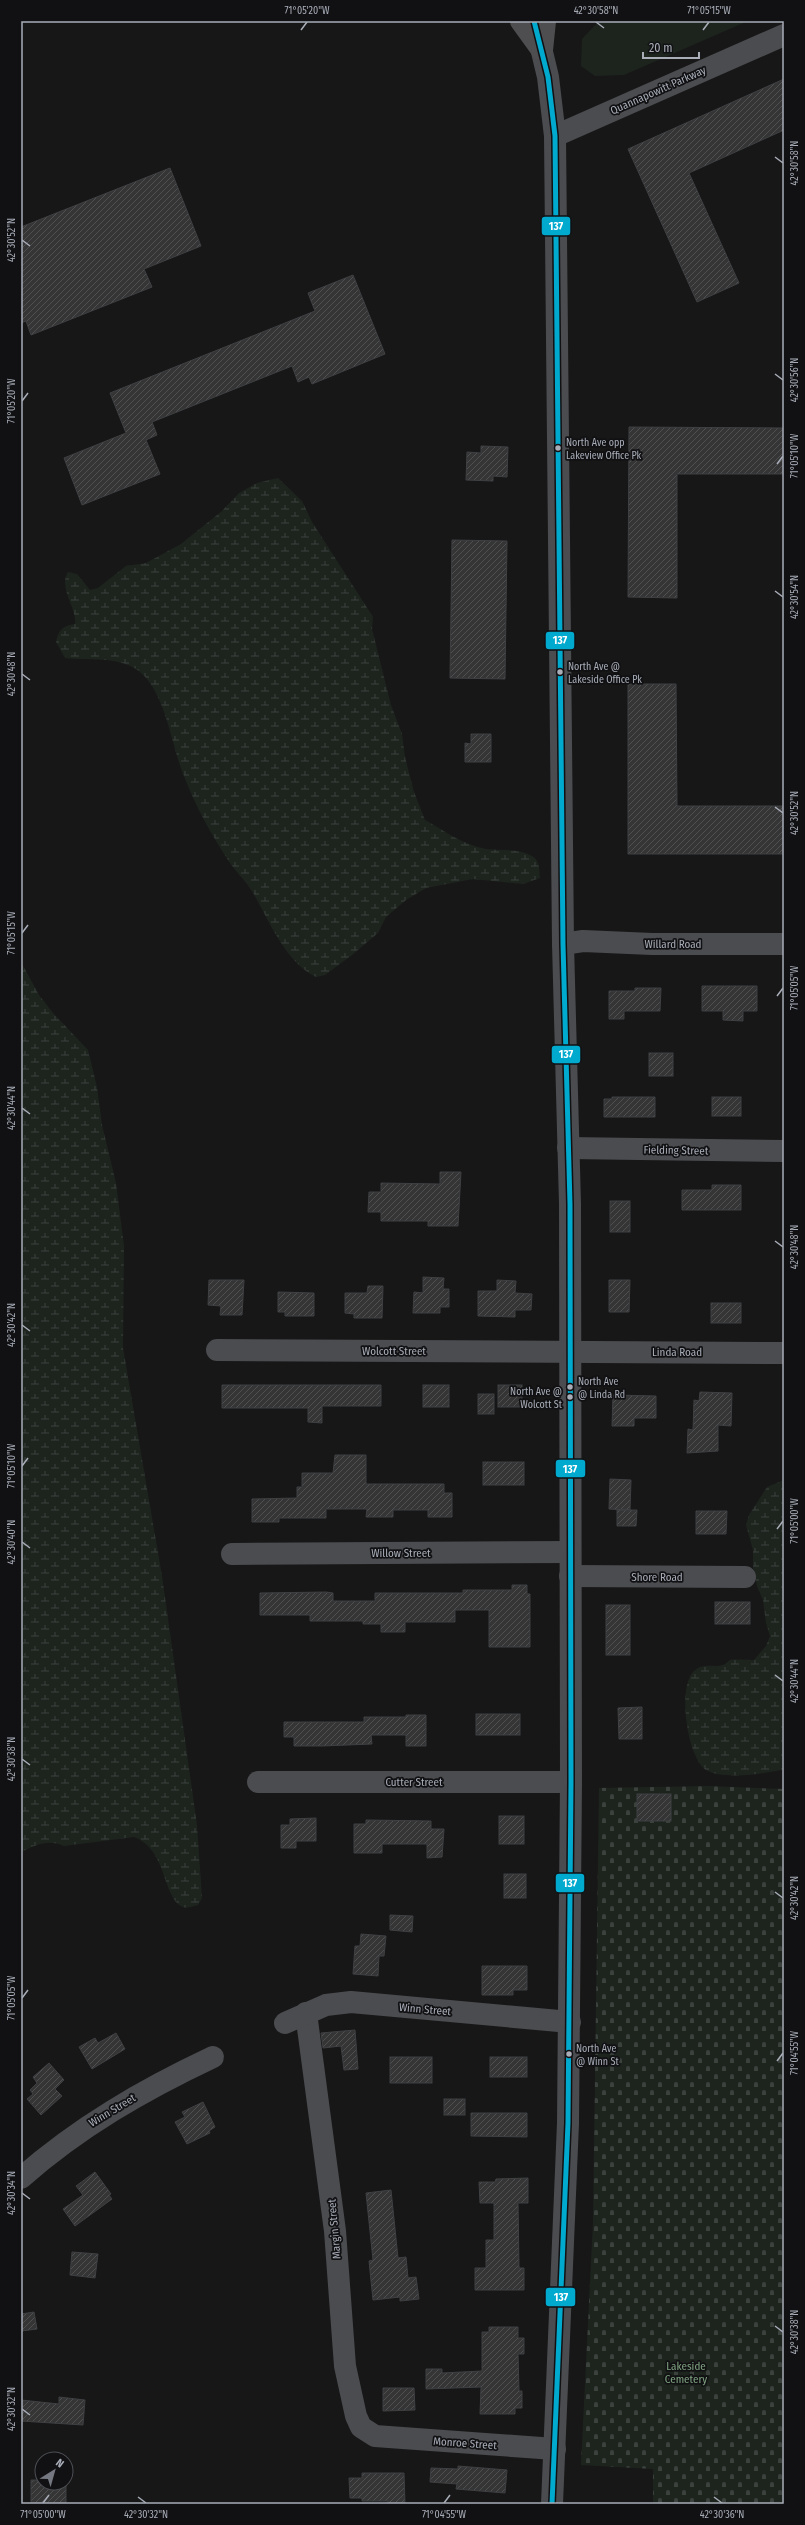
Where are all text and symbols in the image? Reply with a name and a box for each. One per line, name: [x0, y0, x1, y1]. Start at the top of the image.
text: 71°05'20"W: [285, 5, 330, 17]
text: 42°30'58"N: [574, 5, 618, 17]
text: 71°05'15"W: [687, 5, 731, 17]
scale bar: [643, 34, 699, 60]
text: 20 m: [649, 41, 673, 55]
street label: Quannapowitt Parkway: [608, 64, 708, 117]
text: 42°30'58"N: [789, 141, 801, 185]
line badge: 137: [541, 216, 571, 236]
text: 42°30'52"N: [6, 218, 18, 262]
text: 137: [549, 220, 564, 233]
text: 42°30'56"N: [789, 358, 801, 402]
text: 71°05'20"W: [6, 378, 18, 423]
text: 71°05'10"W: [789, 433, 801, 478]
place label: North Ave opp Lakeview Office Pk: [566, 437, 642, 462]
marker: North Ave opp Lakeview Office Pk: [553, 443, 563, 453]
text: 42°30'54"N: [789, 575, 801, 619]
line badge: 137: [545, 631, 575, 650]
text: 137: [553, 634, 568, 647]
text: 42°30'48"N: [6, 652, 18, 696]
place label: North Ave @ Lakeside Office Pk: [568, 661, 642, 686]
marker: North Ave @ Lakeside Office Pk: [555, 667, 565, 677]
text: 42°30'52"N: [789, 791, 801, 835]
text: 71°05'15"W: [6, 911, 18, 955]
street label: Willard Road: [645, 938, 701, 951]
text: 71°05'05"W: [789, 965, 801, 1010]
line badge: 137: [551, 1045, 581, 1064]
text: 137: [559, 1048, 574, 1061]
text: 42°30'44"N: [6, 1086, 18, 1130]
street label: Fielding Street: [643, 1143, 709, 1158]
text: 42°30'48"N: [789, 1225, 801, 1269]
text: 42°30'42"N: [6, 1303, 18, 1347]
street label: Wolcott Street: [362, 1345, 426, 1358]
street label: Linda Road: [652, 1346, 702, 1359]
place label: North Ave @ Linda Rd: [578, 1376, 625, 1401]
marker: North Ave @ Linda Rd: [565, 1382, 575, 1392]
place label: North Ave @ Wolcott St: [510, 1386, 563, 1411]
marker: North Ave @ Wolcott St: [565, 1392, 575, 1402]
text: 71°05'10"W: [6, 1443, 18, 1488]
line badge: 137: [555, 1459, 586, 1478]
text: 137: [563, 1463, 578, 1476]
text: 71°05'00"W: [789, 1498, 801, 1544]
text: 42°30'40"N: [6, 1520, 18, 1564]
street label: Willow Street: [371, 1547, 431, 1560]
street label: Shore Road: [631, 1571, 683, 1584]
text: 42°30'44"N: [789, 1659, 801, 1703]
text: 42°30'38"N: [6, 1737, 18, 1781]
street label: Cutter Street: [385, 1776, 443, 1789]
line badge: 137: [555, 1873, 585, 1893]
text: 42°30'42"N: [789, 1876, 801, 1920]
text: 137: [563, 1877, 578, 1890]
text: 71°05'05"W: [6, 1975, 18, 2020]
street label: Winn Street: [398, 2001, 452, 2018]
text: 71°04'55"W: [789, 2030, 801, 2075]
place label: North Ave @ Winn St: [576, 2043, 619, 2068]
marker: North Ave @ Winn St: [564, 2049, 574, 2059]
street label: Winn Street: [87, 2091, 138, 2129]
text: 42°30'34"N: [6, 2171, 18, 2215]
street label: Margin Street: [325, 2198, 344, 2260]
line badge: 137: [545, 2287, 576, 2307]
text: 137: [554, 2291, 569, 2304]
text: 42°30'38"N: [789, 2310, 801, 2354]
park label: Lakeside Cemetery: [665, 2360, 707, 2386]
text: 42°30'32"N: [6, 2387, 18, 2431]
street label: Monroe Street: [433, 2435, 498, 2452]
north arrow: [34, 2451, 74, 2491]
text: N: [53, 2456, 66, 2471]
text: 71°05'00"W: [20, 2509, 66, 2521]
text: 42°30'32"N: [124, 2509, 168, 2521]
text: 71°04'55"W: [422, 2509, 467, 2521]
text: 42°30'36"N: [700, 2509, 744, 2521]

